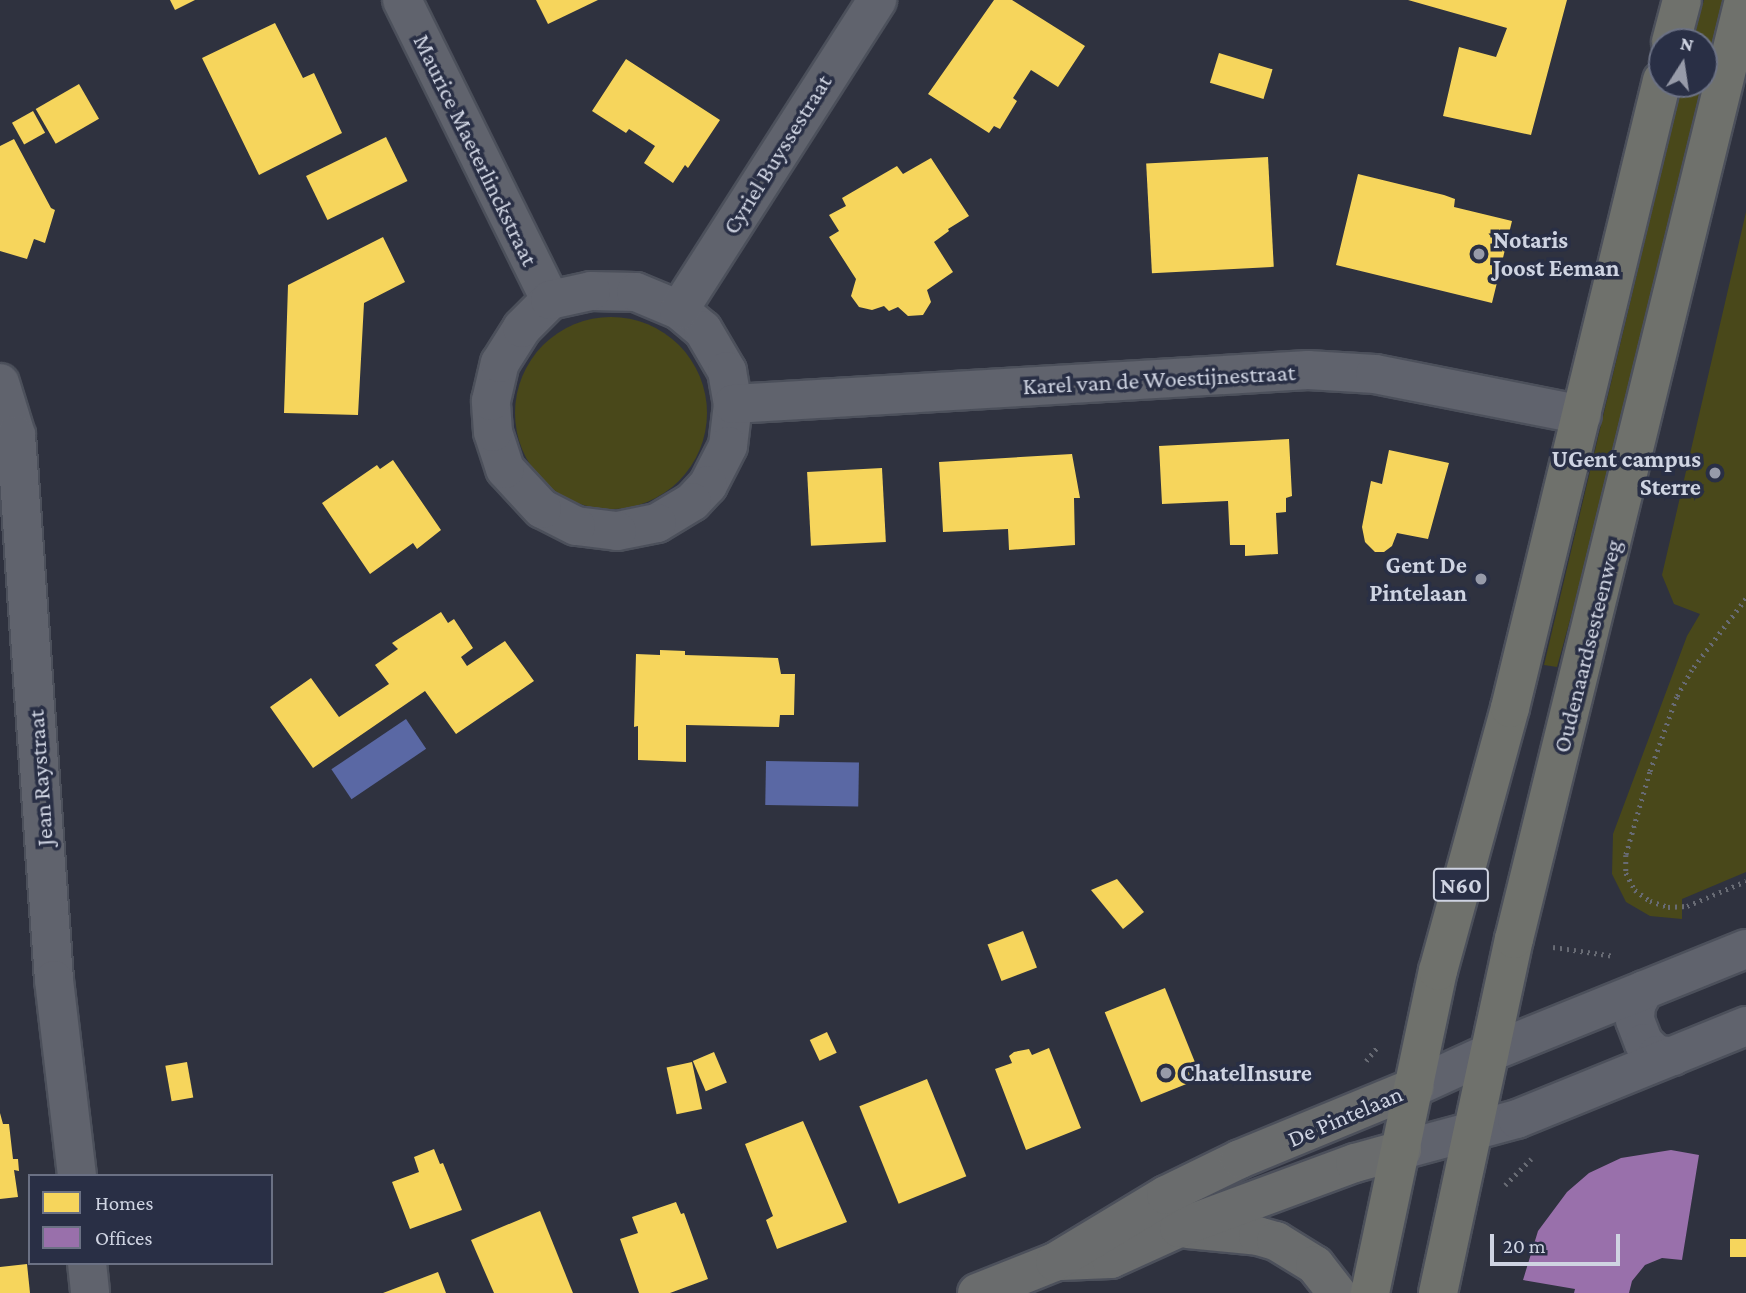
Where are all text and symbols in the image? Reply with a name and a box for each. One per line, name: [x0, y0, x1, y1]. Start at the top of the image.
north arrow: [1648, 28, 1718, 98]
street label: Maurice Maeterlinckstraat: [407, 30, 545, 270]
text: N: [1679, 32, 1696, 56]
street label: Cyriel Buyssestraat: [716, 69, 838, 239]
place label: Notaris Joost Eeman: [1493, 226, 1619, 282]
marker: Notaris Joost Eeman: [1471, 246, 1487, 262]
street label: Karel van de Woestijnestraat: [1022, 357, 1296, 401]
place label: UGent campus Sterre: [1552, 445, 1701, 501]
marker: UGent campus Sterre: [1707, 465, 1723, 481]
street label: Oudenaardsesteenweg: [1547, 537, 1627, 755]
place label: Gent De Pintelaan: [1369, 551, 1467, 607]
marker: Gent De Pintelaan: [1473, 571, 1489, 587]
street label: Jean Raystraat: [21, 709, 59, 847]
road number: N60: [1431, 866, 1491, 904]
place label: ChatelInsure: [1180, 1059, 1312, 1087]
marker: ChatelInsure: [1158, 1065, 1174, 1081]
street label: De Pintelaan: [1283, 1079, 1407, 1153]
legend: [28, 1174, 273, 1265]
text: Homes: [95, 1191, 154, 1215]
scale bar: [1494, 1220, 1624, 1264]
text: Offices: [95, 1226, 153, 1250]
text: 20 m: [1503, 1234, 1546, 1258]

